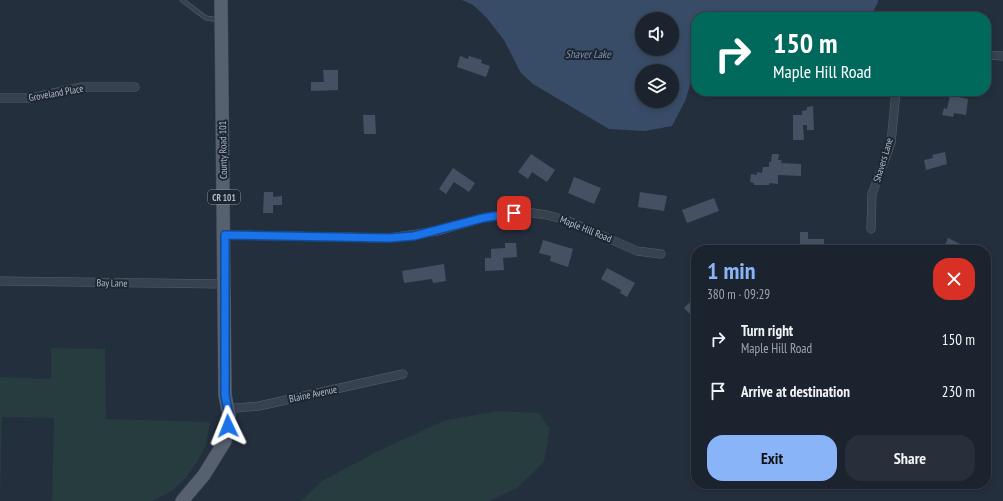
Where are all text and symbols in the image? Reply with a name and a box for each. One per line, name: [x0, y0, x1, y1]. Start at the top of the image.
map controls: [635, 12, 679, 108]
button: sound: [635, 12, 679, 56]
text: 150 m: [773, 24, 837, 61]
icon: right: [707, 28, 759, 80]
water label: Shaver Lake: [565, 47, 612, 61]
text: Maple Hill Road: [773, 60, 871, 83]
button: layers: [635, 64, 679, 108]
street label: Groveland Place: [28, 82, 84, 104]
street label: County Road 101: [216, 121, 230, 179]
street label: Shavers Lane: [870, 136, 896, 184]
road number: CR 101: [208, 190, 240, 204]
pin: [497, 196, 531, 230]
icon: arrive: [503, 202, 525, 224]
street label: Maple Hill Road: [558, 213, 614, 245]
text: 1 min: [707, 255, 755, 286]
button: close: [933, 258, 975, 300]
street label: Bay Lane: [96, 276, 128, 290]
text: 380 m · 09:29: [707, 286, 770, 303]
text: Turn right: [741, 321, 793, 340]
icon: right: [707, 328, 729, 350]
text: 150 m: [942, 330, 975, 349]
text: Maple Hill Road: [741, 340, 812, 357]
icon: arrive: [707, 380, 729, 402]
text: Arrive at destination: [741, 382, 850, 401]
text: 230 m: [942, 382, 975, 401]
street label: Blaine Avenue: [288, 383, 338, 405]
position arrow: [207, 405, 249, 447]
button: Exit: [707, 435, 837, 481]
button: Share: [845, 435, 975, 481]

